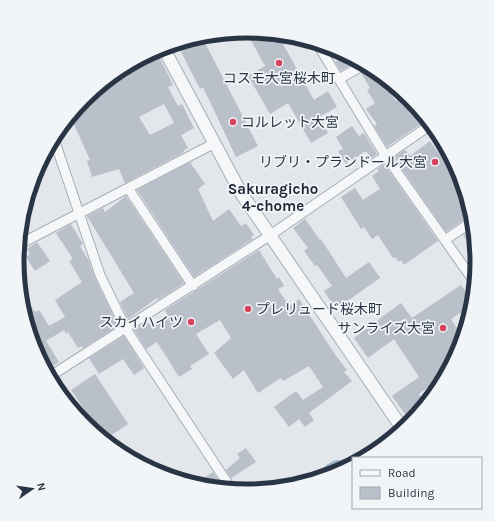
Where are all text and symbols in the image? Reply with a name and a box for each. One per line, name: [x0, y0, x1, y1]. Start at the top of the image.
marker: コスモ大宮桜木町: [274, 58, 284, 68]
place label: コスモ大宮桜木町: [223, 70, 335, 87]
place label: コルレット大宮: [241, 114, 339, 131]
marker: コルレット大宮: [228, 117, 238, 127]
place label: リブリ・プランドール大宮: [259, 154, 427, 171]
marker: リブリ・プランドール大宮: [430, 157, 440, 167]
district label: Sakuragicho 4-chome: [228, 180, 318, 215]
place label: プレリュード桜木町: [256, 301, 382, 318]
marker: プレリュード桜木町: [243, 304, 253, 314]
place label: スカイハイツ: [100, 314, 183, 331]
marker: スカイハイツ: [186, 317, 196, 327]
place label: サンライズ大宮: [337, 320, 435, 337]
marker: サンライズ大宮: [438, 323, 448, 333]
legend: [352, 457, 482, 509]
text: Road: [388, 466, 416, 480]
north arrow: [12, 469, 52, 509]
text: N: [34, 482, 48, 492]
text: Building: [388, 486, 435, 500]

